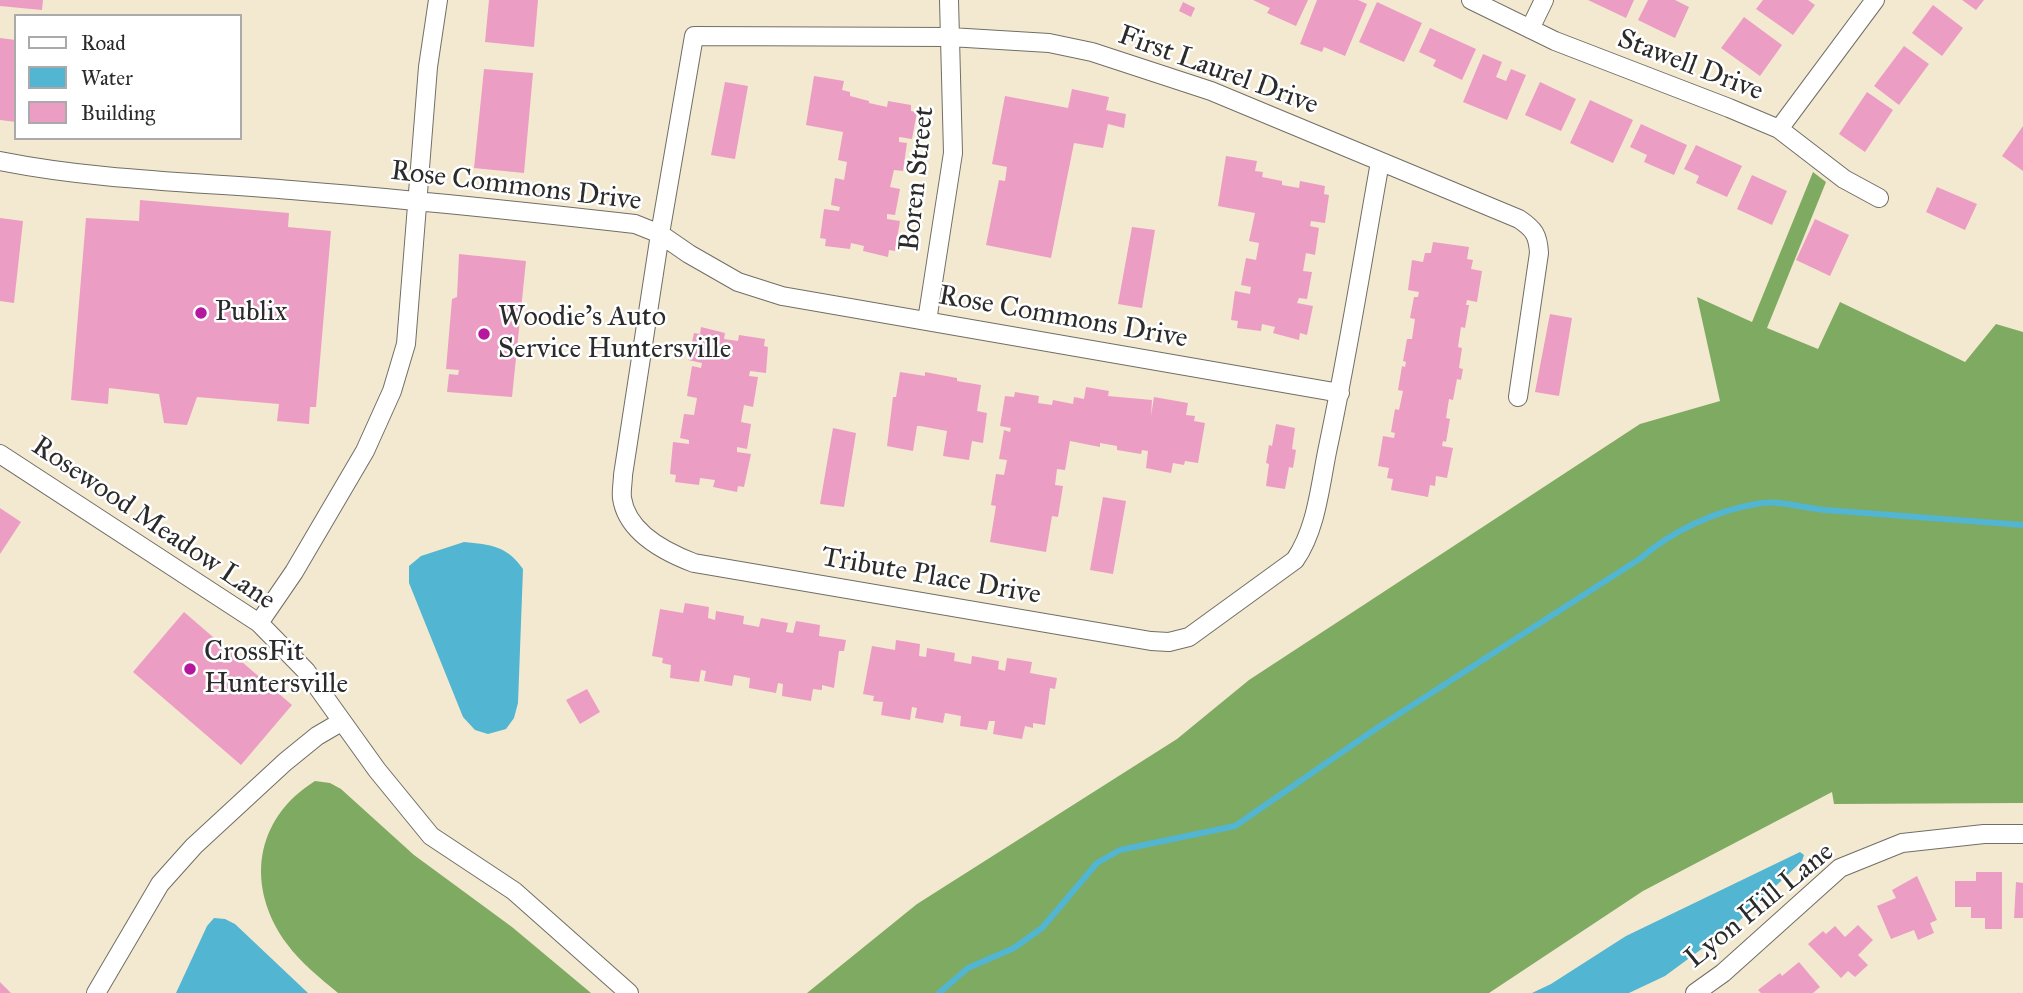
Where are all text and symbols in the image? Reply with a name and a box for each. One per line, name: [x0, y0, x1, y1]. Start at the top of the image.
legend: [14, 14, 242, 140]
street label: First Laurel Drive: [1113, 19, 1323, 123]
street label: Stawell Drive: [1612, 23, 1768, 109]
text: Road: [81, 30, 126, 56]
text: Water: [81, 65, 133, 91]
text: Building: [81, 100, 155, 126]
street label: Boren Street: [894, 105, 942, 253]
street label: Rose Commons Drive: [389, 155, 643, 219]
street label: Rose Commons Drive: [936, 280, 1190, 356]
place label: Publix: [215, 296, 287, 330]
place label: Woodie's Auto Service Huntersville: [498, 301, 731, 367]
marker: Publix: [193, 305, 209, 321]
marker: Woodie's Auto Service Huntersville: [476, 326, 492, 342]
street label: Rosewood Meadow Lane: [25, 430, 281, 618]
street label: Tribute Place Drive: [819, 541, 1043, 613]
place label: CrossFit Huntersville: [204, 636, 348, 702]
marker: CrossFit Huntersville: [182, 661, 198, 677]
street label: Lyon Hill Lane: [1679, 836, 1841, 976]

